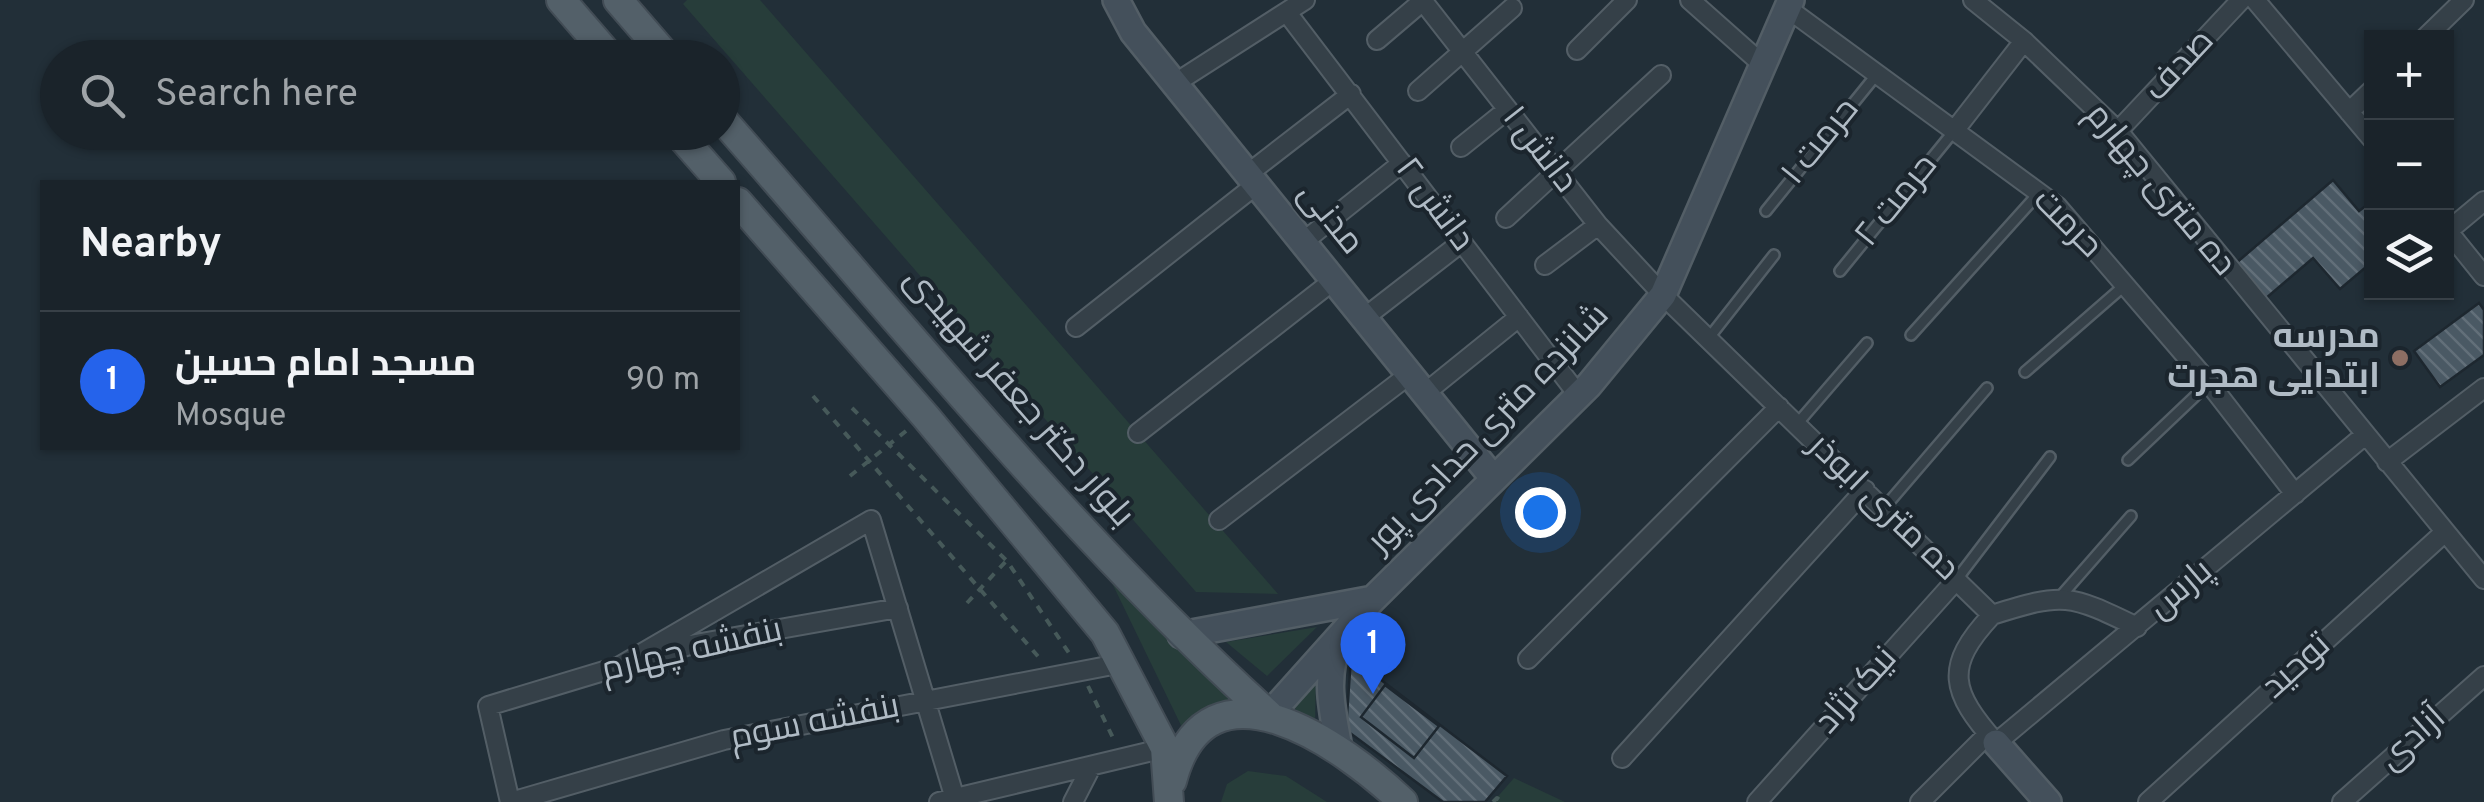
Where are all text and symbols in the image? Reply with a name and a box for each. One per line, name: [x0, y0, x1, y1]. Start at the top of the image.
street label: صدف: [2135, 20, 2225, 112]
map controls: [2364, 30, 2454, 300]
button: +: [2364, 30, 2454, 120]
search box: [40, 40, 740, 150]
icon: search: [75, 68, 130, 123]
text: Search here: [155, 71, 358, 120]
street label: حرمت ۱: [1772, 89, 1870, 195]
street label: ده متری چهارم: [2075, 95, 2245, 285]
street label: دانش ۱: [1491, 98, 1587, 202]
button: −: [2364, 120, 2454, 210]
street label: حرمت ۲: [1846, 145, 1948, 257]
street label: دانش ۲: [1385, 149, 1483, 261]
street label: مدنی: [1287, 173, 1373, 265]
street label: حرمت: [2023, 180, 2111, 268]
button: layers: [2364, 210, 2454, 300]
text: Nearby: [80, 219, 222, 272]
street label: بلوار دکتر جعفر شهیدی: [893, 259, 1143, 537]
street label: شانزده متری حدادی پور: [1357, 295, 1620, 565]
place label: مدرسه ابتدایی هجرت: [2167, 316, 2380, 400]
text: مسجد امام حسین: [175, 341, 476, 390]
marker: مدرسه ابتدایی هجرت: [2389, 347, 2411, 369]
text: 1: [106, 361, 119, 401]
text: 90 m: [626, 361, 700, 401]
text: Mosque: [175, 397, 286, 437]
street label: ده متری ابوذر: [1797, 424, 1968, 591]
your location: [1515, 487, 1566, 538]
street label: پارس: [2140, 550, 2222, 630]
street label: بنفشه چهارم: [597, 609, 787, 693]
pin: 1: [1340, 612, 1406, 694]
street label: توحید: [2253, 625, 2341, 709]
street label: نیک نژاد: [1806, 638, 1908, 744]
street label: بنفشه سوم: [727, 685, 903, 761]
street label: آزادی: [2370, 697, 2456, 781]

